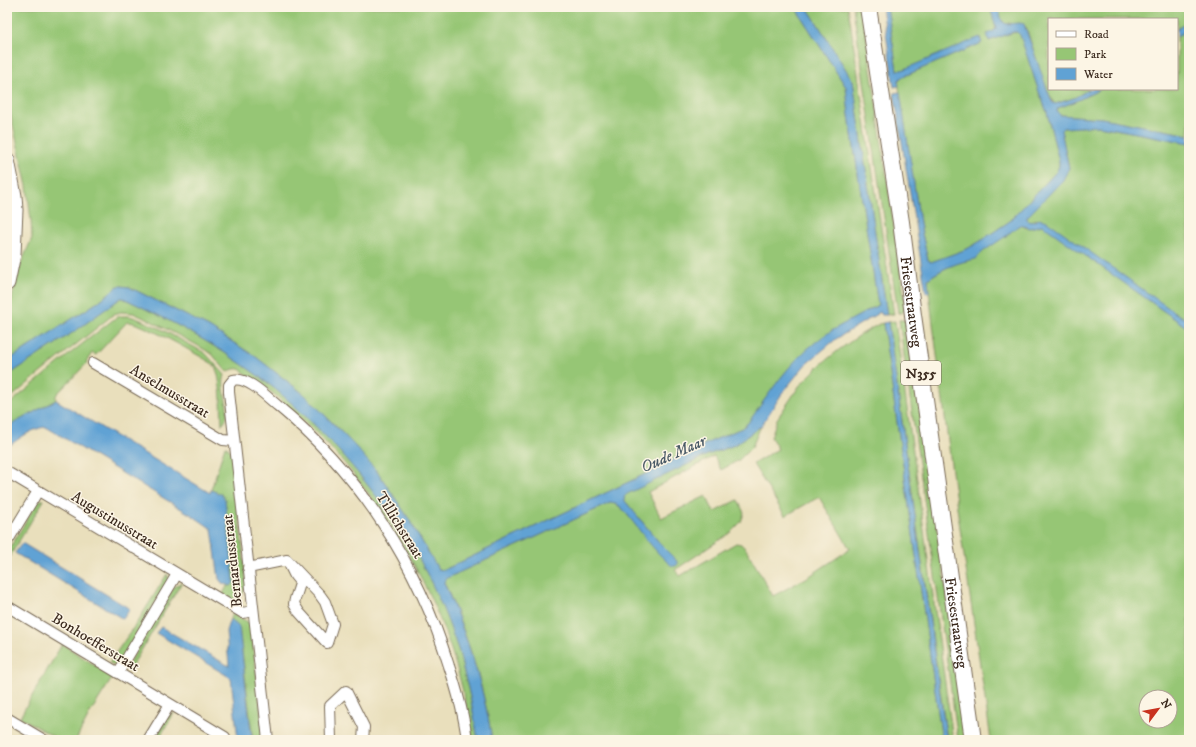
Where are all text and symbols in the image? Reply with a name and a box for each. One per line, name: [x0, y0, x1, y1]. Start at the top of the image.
legend: [1048, 18, 1178, 90]
text: Road: [1084, 27, 1109, 42]
text: Park: [1084, 47, 1106, 62]
text: Water: [1083, 67, 1113, 82]
street label: Friesestraatweg: [896, 255, 927, 349]
street label: Anselmusstraat: [126, 360, 213, 423]
road number: N355: [901, 361, 941, 385]
water label: Oude Maar: [638, 430, 710, 477]
street label: Augustinusstraat: [68, 487, 162, 554]
street label: Tillichstraat: [372, 488, 428, 562]
street label: Bernardusstraat: [218, 513, 247, 609]
street label: Friesestraatweg: [940, 576, 972, 670]
street label: Bonhoefferstraat: [48, 609, 143, 676]
north arrow: [1138, 689, 1178, 729]
text: N: [1157, 697, 1174, 712]

